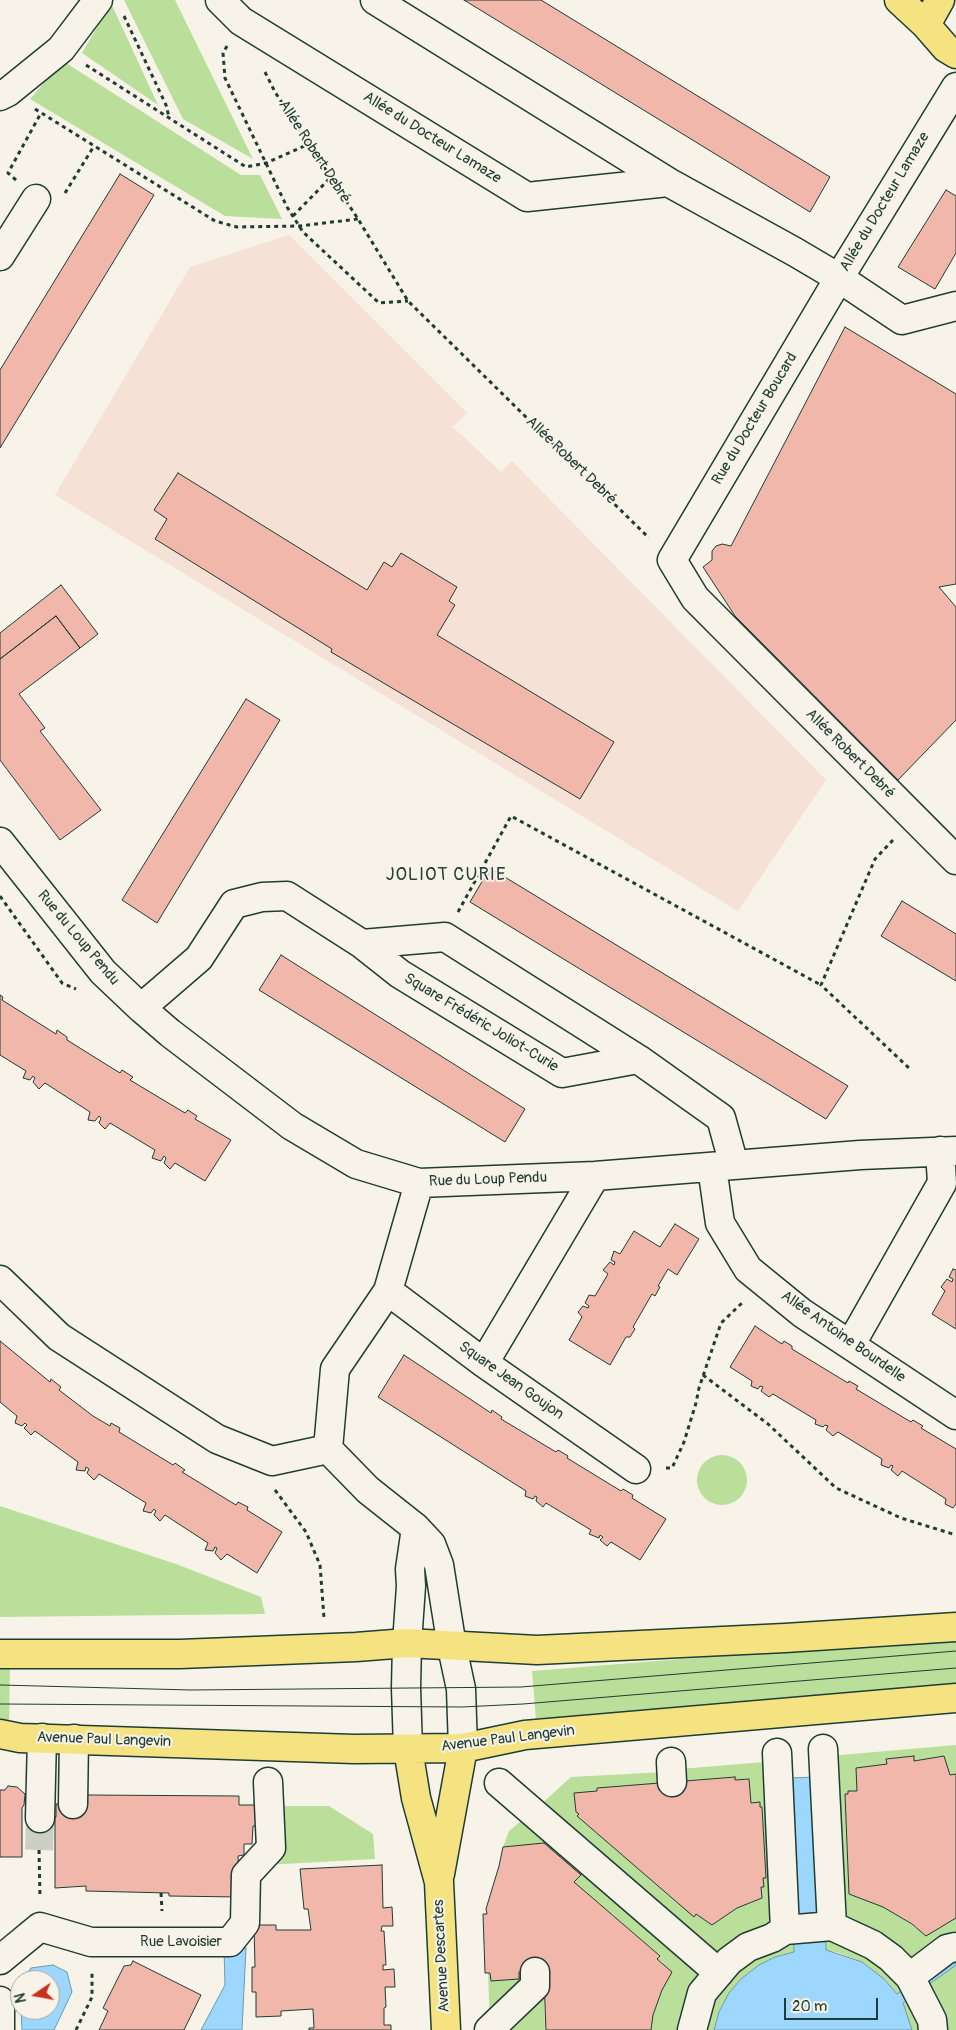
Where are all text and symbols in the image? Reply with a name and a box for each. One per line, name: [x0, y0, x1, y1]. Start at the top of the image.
street label: Allée du Docteur Lamaze: [360, 88, 504, 188]
street label: Allée Robert Debré: [274, 97, 354, 207]
street label: Allée du Docteur Lamaze: [836, 129, 934, 275]
street label: Rue du Docteur Boucard: [708, 350, 802, 488]
street label: Allée Robert Debré: [522, 413, 620, 509]
street label: Allée Robert Debré: [802, 706, 898, 802]
district label: JOLIOT CURIE: [384, 864, 508, 886]
street label: Rue du Loup Pendu: [33, 887, 123, 989]
street label: Square Frédéric Joliot-Curie: [401, 970, 561, 1076]
street label: Rue du Loup Pendu: [429, 1169, 547, 1191]
street label: Allée Antoine Bourdelle: [777, 1287, 909, 1387]
street label: Square Jean Goujon: [455, 1338, 567, 1424]
street label: Avenue Paul Langevin: [440, 1722, 576, 1756]
street label: Avenue Paul Langevin: [37, 1729, 171, 1751]
street label: Avenue Descartes: [430, 1899, 454, 2013]
street label: Rue Lavoisier: [140, 1933, 222, 1951]
north arrow: [10, 1970, 60, 2020]
scale bar: [786, 1988, 880, 2020]
text: N: [12, 1992, 30, 2004]
text: 20 m: [792, 1997, 827, 2016]

